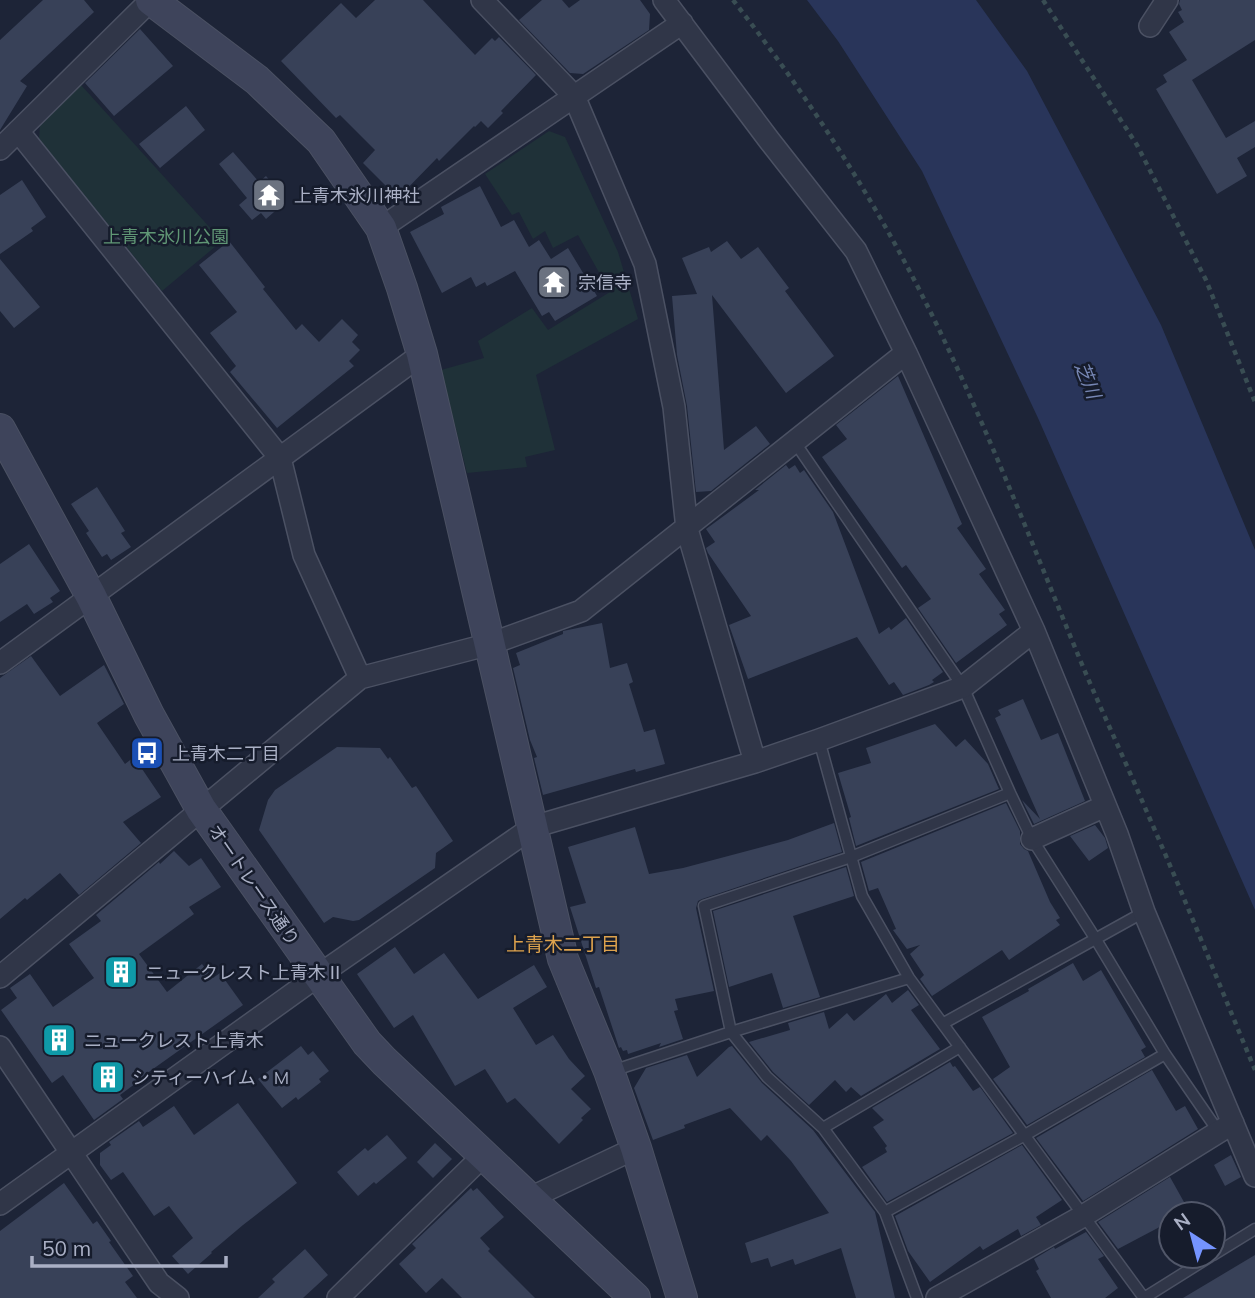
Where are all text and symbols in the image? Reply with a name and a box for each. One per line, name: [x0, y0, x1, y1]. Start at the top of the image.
temple icon: 上青木氷川神社: [250, 176, 288, 214]
place label: 上青木氷川神社: [294, 184, 420, 207]
park label: 上青木氷川公園: [103, 225, 229, 248]
temple icon: 宗信寺: [535, 263, 573, 301]
place label: 宗信寺: [578, 271, 632, 294]
water label: 芝川: [1070, 358, 1107, 404]
bus stop icon: 上青木二丁目: [128, 734, 166, 772]
place label: 上青木二丁目: [172, 742, 280, 765]
street label: オートレース通り: [204, 820, 304, 950]
district label: 上青木二丁目: [506, 932, 620, 956]
building icon: ニュークレスト上青木Ⅱ: [102, 953, 140, 991]
place label: ニュークレスト上青木Ⅱ: [146, 961, 344, 984]
building icon: ニュークレスト上青木: [40, 1021, 78, 1059]
place label: ニュークレスト上青木: [84, 1029, 264, 1052]
building icon: シティーハイム・M: [89, 1058, 127, 1096]
place label: シティーハイム・M: [132, 1066, 289, 1089]
north arrow: [1157, 1200, 1227, 1270]
text: N: [1169, 1207, 1195, 1235]
scale bar: [32, 1224, 226, 1268]
text: 50 m: [42, 1235, 91, 1261]

